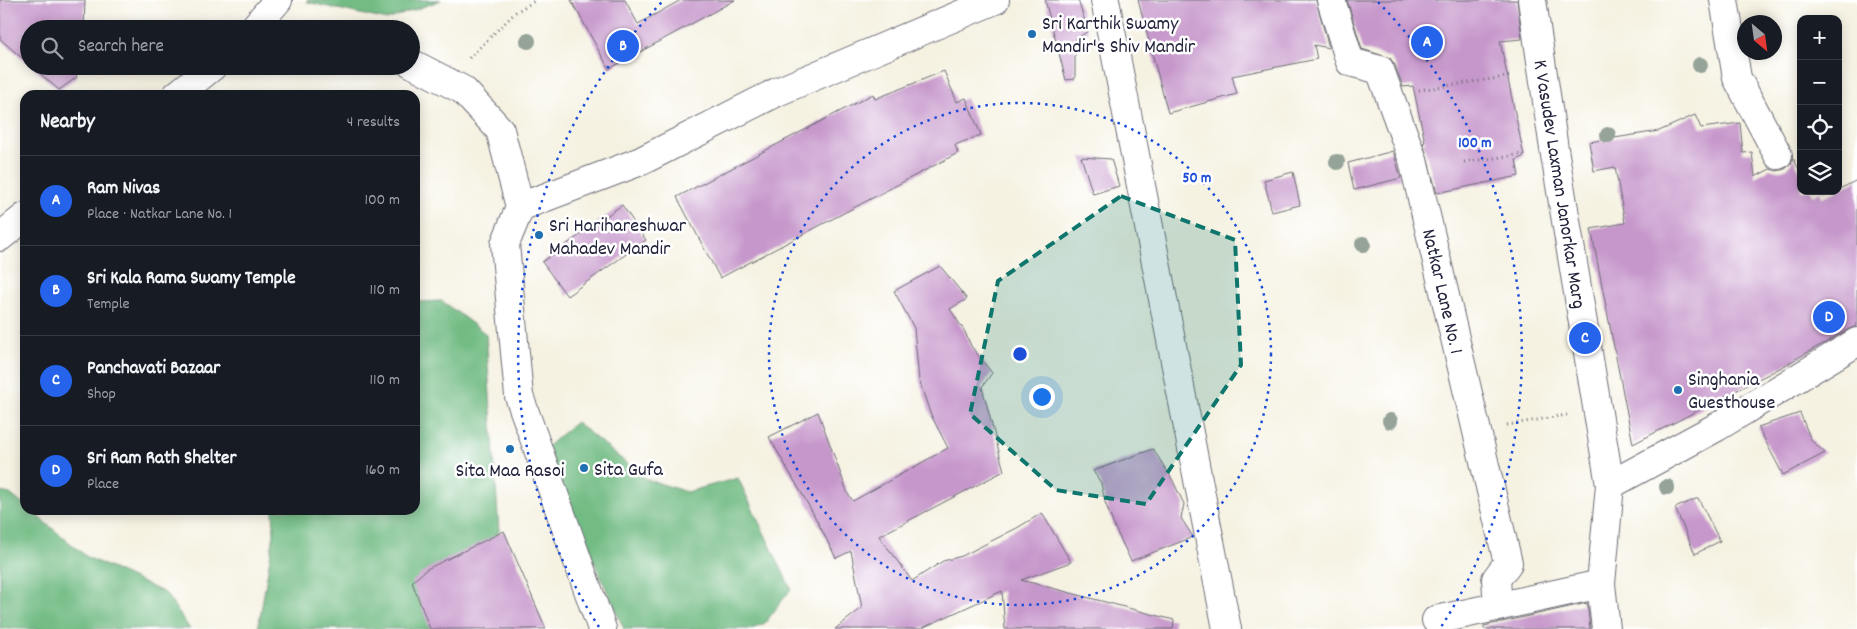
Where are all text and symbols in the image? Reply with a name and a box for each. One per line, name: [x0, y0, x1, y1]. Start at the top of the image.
place label: Sri Karthik Swamy Mandir's Shiv Mandir: [1042, 11, 1196, 62]
north arrow: [1737, 15, 1782, 60]
map controls: [1797, 15, 1842, 195]
button: +: [1797, 15, 1842, 60]
search box: [20, 20, 420, 75]
pin: A: [1411, 23, 1443, 61]
pin: B: [607, 27, 639, 65]
marker: Sri Karthik Swamy Mandir's Shiv Mandir: [1026, 28, 1038, 40]
icon: search: [38, 34, 66, 62]
text: Search here: [78, 34, 164, 61]
street label: K Vasudev Laxman Janorkar Marg: [1525, 58, 1592, 311]
button: −: [1797, 60, 1842, 105]
button: locate: [1797, 105, 1842, 150]
text: Nearby: [40, 108, 95, 138]
text: 4 results: [347, 111, 400, 134]
text: 100 m: [1458, 133, 1492, 155]
button: layers: [1797, 150, 1842, 195]
text: 50 m: [1183, 168, 1211, 190]
text: Ram Nivas: [87, 176, 160, 203]
text: A: [52, 189, 60, 212]
text: 100 m: [364, 189, 400, 212]
text: Place · Natkar Lane No. 1: [87, 203, 232, 226]
place label: Sri Harihareshwar Mahadev Mandir: [549, 213, 687, 264]
street label: Natkar Lane No. 1: [1413, 226, 1469, 357]
marker: Sri Harihareshwar Mahadev Mandir: [533, 229, 545, 241]
text: Sri Kala Rama Swamy Temple: [87, 266, 296, 293]
text: B: [52, 279, 60, 302]
text: 110 m: [370, 279, 400, 302]
text: Temple: [87, 293, 130, 316]
pin: D: [1813, 298, 1845, 336]
pin: C: [1569, 319, 1601, 357]
centre of rings: [1011, 345, 1029, 363]
text: Panchavati Bazaar: [87, 356, 220, 383]
place label: Singhania Guesthouse: [1688, 367, 1775, 418]
text: C: [52, 369, 60, 392]
text: 110 m: [370, 369, 400, 392]
text: Shop: [87, 383, 116, 406]
your location: [1029, 384, 1055, 410]
marker: Singhania Guesthouse: [1672, 384, 1684, 396]
marker: Sita Maa Rasoi: [504, 443, 516, 455]
text: Sri Ram Rath Shelter: [87, 446, 236, 473]
place label: Sita Gufa: [594, 457, 664, 485]
place label: Sita Maa Rasoi: [456, 458, 565, 486]
text: D: [52, 459, 60, 482]
text: 160 m: [365, 459, 400, 482]
marker: Sita Gufa: [578, 462, 590, 474]
text: Place: [87, 473, 119, 496]

